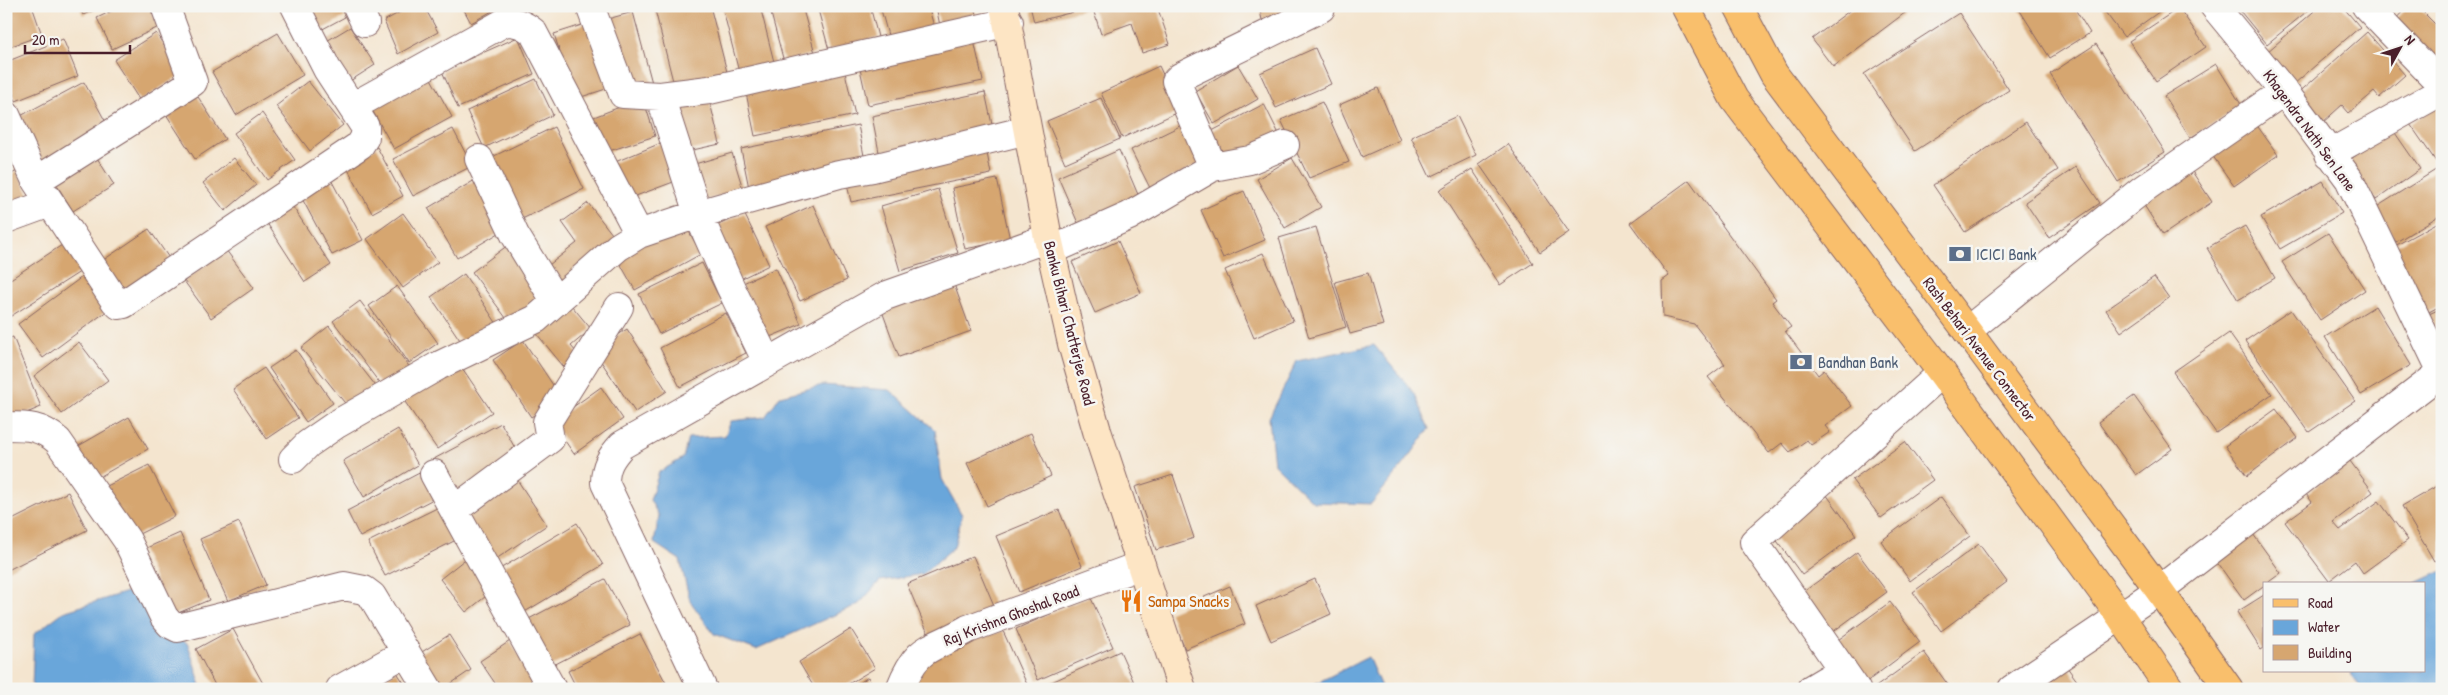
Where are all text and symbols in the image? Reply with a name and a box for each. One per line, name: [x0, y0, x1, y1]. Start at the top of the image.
scale bar: [25, 22, 130, 54]
north arrow: [2376, 22, 2426, 72]
text: 20 m: [32, 29, 59, 50]
text: N: [2401, 30, 2420, 49]
street label: Khagendra Nath Sen Lane: [2258, 65, 2362, 196]
street label: Banku Bihari Chatterjee Road: [1039, 239, 1101, 407]
bank icon: ICICI Bank: [1947, 241, 1973, 267]
place label: ICICI Bank: [1976, 243, 2037, 265]
street label: Rash Behari Avenue Connector: [1918, 272, 2042, 426]
bank icon: Bandhan Bank: [1788, 349, 1814, 375]
place label: Bandhan Bank: [1818, 351, 1898, 373]
street label: Raj Krishna Ghoshal Road: [940, 579, 1082, 651]
legend: [2263, 582, 2426, 672]
restaurant icon: Sampa Snacks: [1118, 588, 1144, 614]
place label: Sampa Snacks: [1148, 590, 1229, 612]
text: Road: [2308, 592, 2333, 613]
text: Water: [2308, 616, 2340, 637]
text: Building: [2308, 642, 2352, 663]

